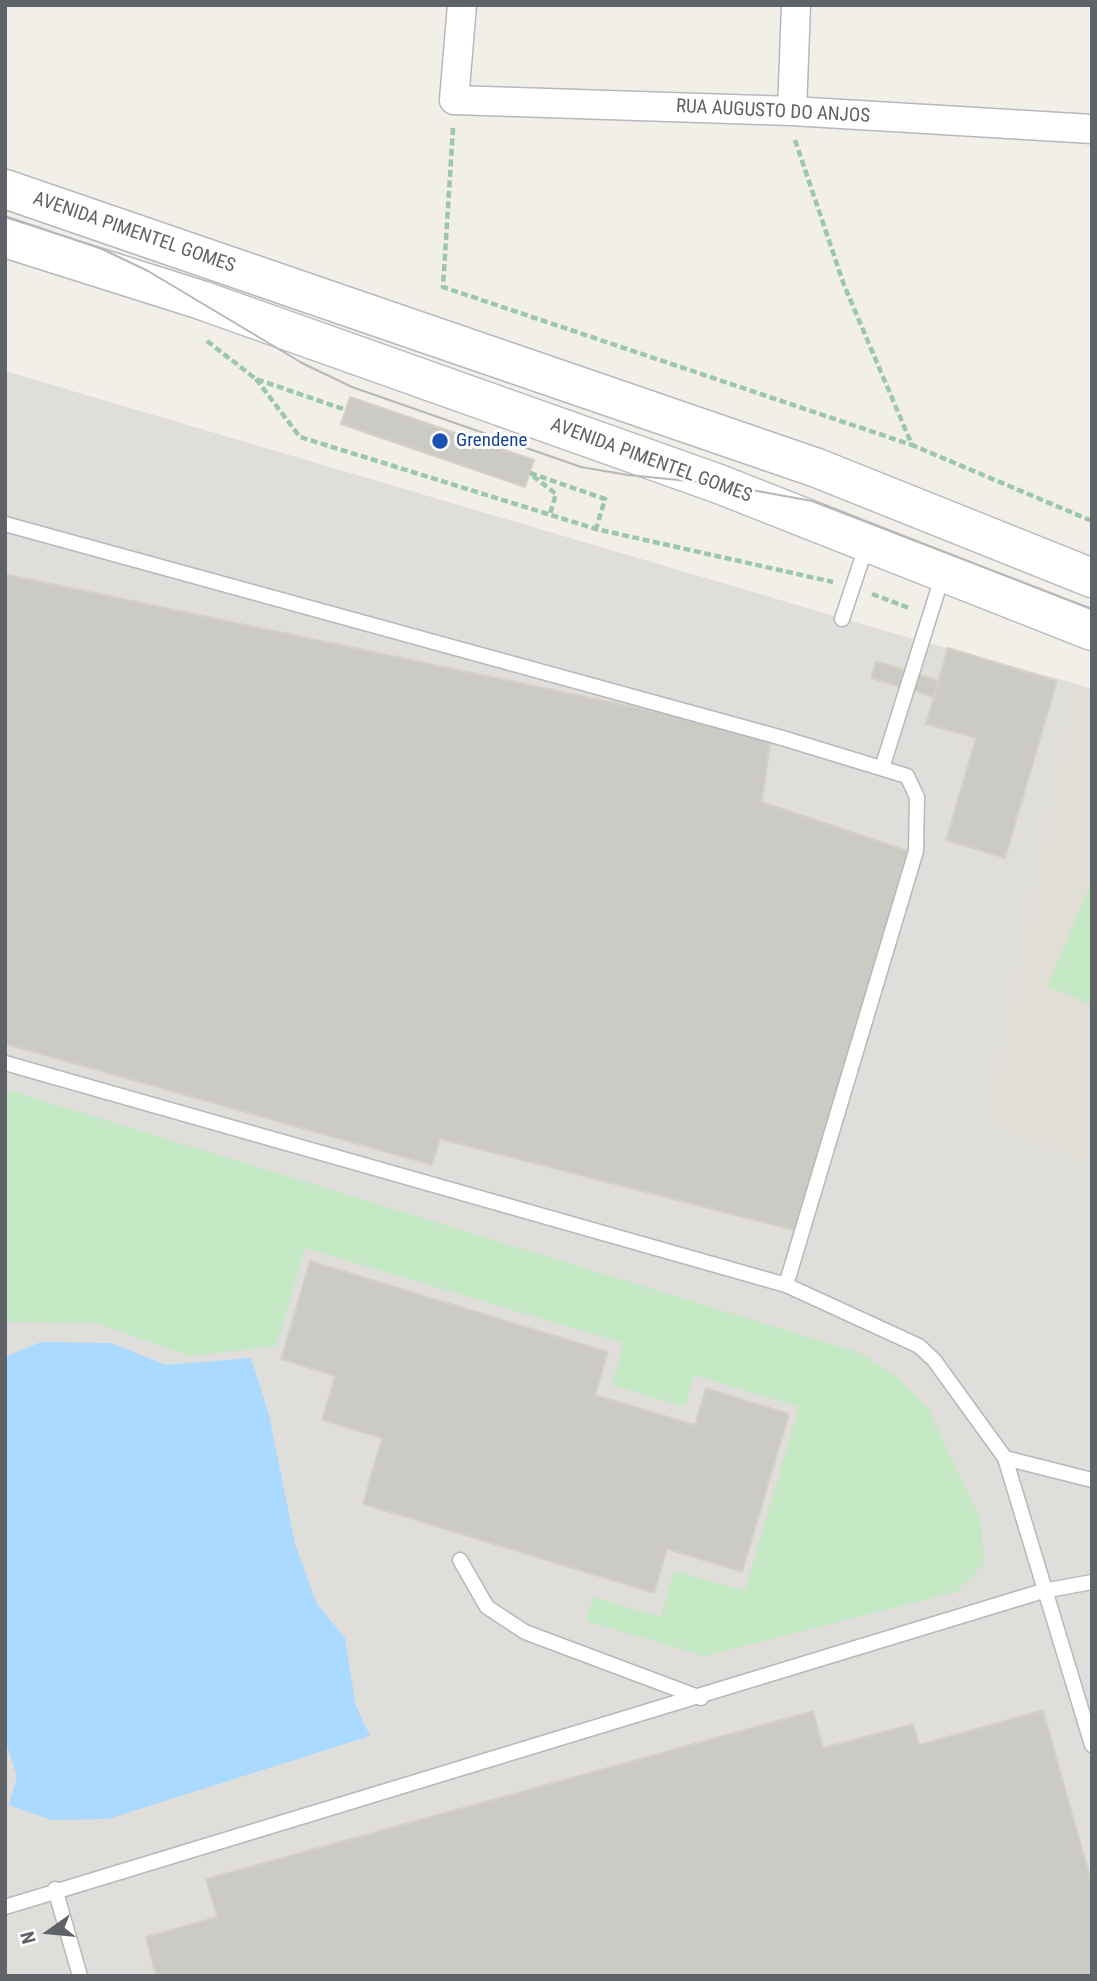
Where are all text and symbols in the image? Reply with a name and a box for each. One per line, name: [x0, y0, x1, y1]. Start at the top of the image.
street label: RUA AUGUSTO DO ANJOS: [675, 96, 871, 128]
street label: AVENIDA PIMENTEL GOMES: [30, 188, 238, 278]
street label: AVENIDA PIMENTEL GOMES: [547, 414, 755, 508]
place label: Grendene: [456, 430, 527, 452]
marker: Grendene: [430, 431, 450, 451]
north arrow: [14, 1897, 84, 1967]
text: N: [16, 1929, 41, 1946]

